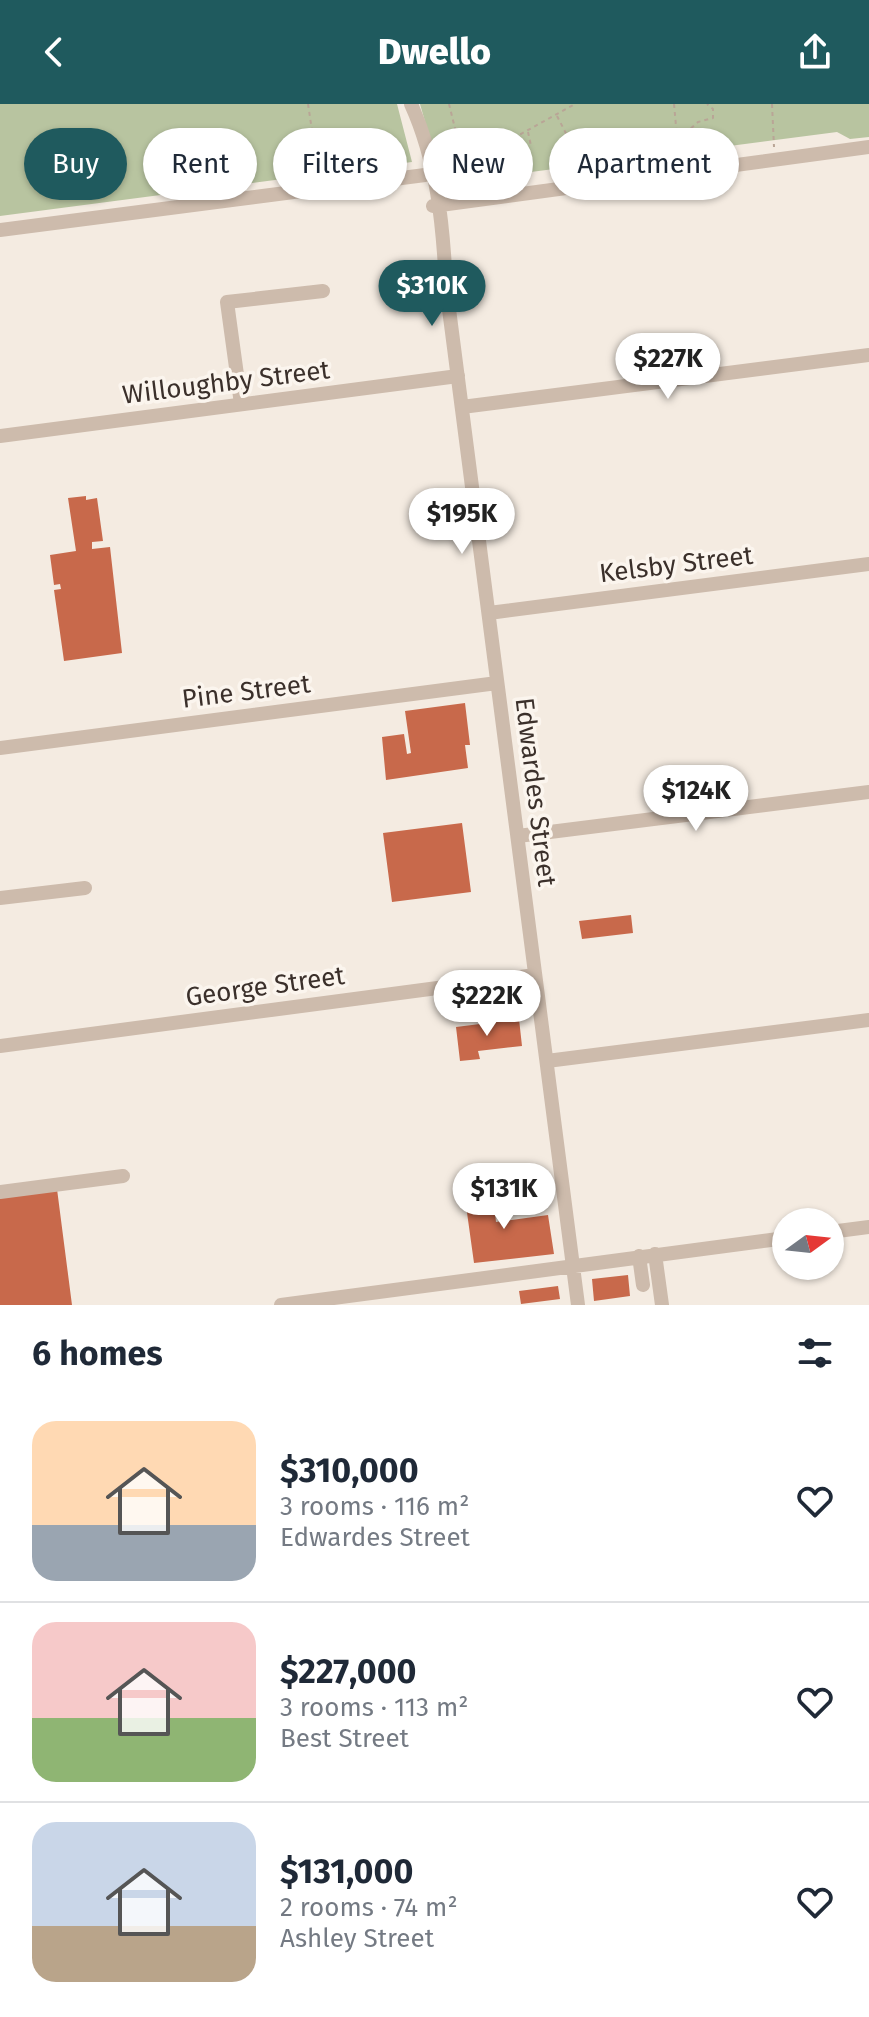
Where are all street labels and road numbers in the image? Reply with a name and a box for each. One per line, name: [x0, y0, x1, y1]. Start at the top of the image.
street label: Willoughby Street: [121, 354, 332, 411]
street label: Kelsby Street: [598, 540, 755, 589]
street label: Pine Street: [180, 668, 313, 715]
street label: Edwardes Street: [509, 696, 563, 889]
street label: George Street: [184, 960, 347, 1013]

